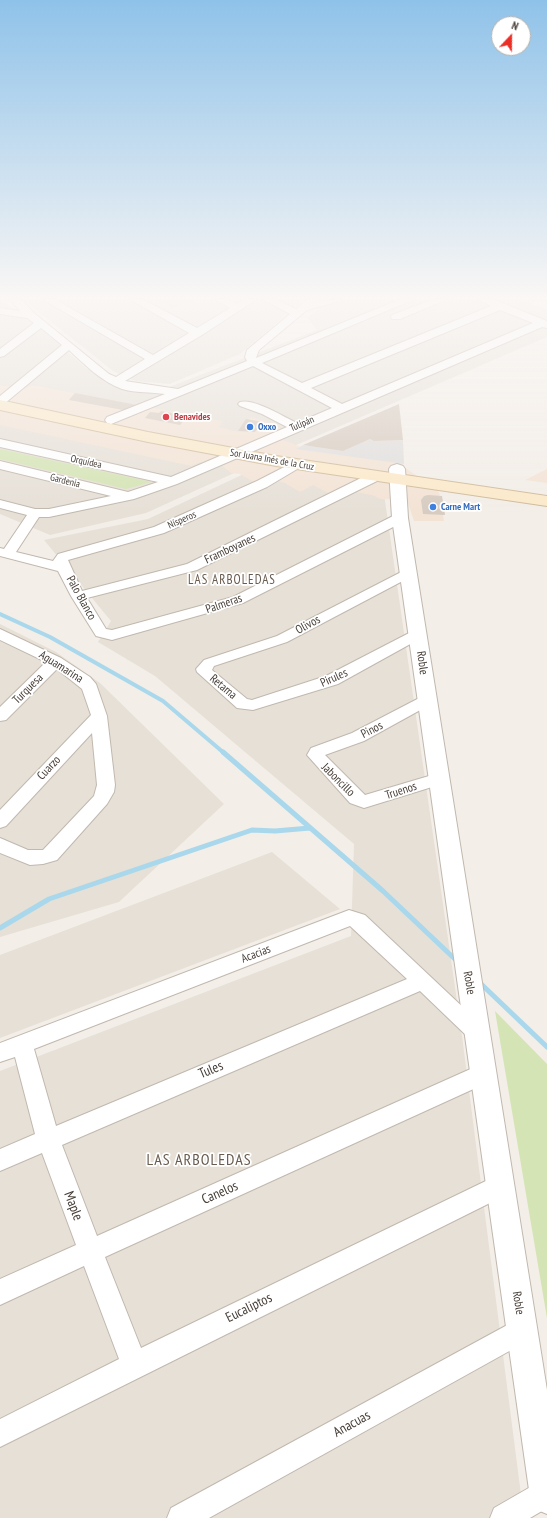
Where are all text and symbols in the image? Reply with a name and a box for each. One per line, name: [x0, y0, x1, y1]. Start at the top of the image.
north arrow: [491, 16, 531, 56]
text: N: [510, 18, 520, 33]
place label: Benavides: [174, 411, 210, 423]
marker: Benavides: [161, 412, 171, 422]
street label: Tulipán: [288, 414, 316, 434]
place label: Oxxo: [258, 421, 276, 433]
marker: Oxxo: [245, 422, 255, 432]
street label: Sor Juana Inés de la Cruz: [229, 447, 315, 473]
street label: Orquídea: [69, 453, 103, 471]
street label: Gardenia: [49, 471, 81, 491]
place label: Carne Mart: [441, 501, 480, 513]
marker: Carne Mart: [428, 502, 438, 512]
street label: Nísperos: [166, 508, 198, 532]
street label: Framboyanes: [202, 531, 258, 567]
district label: LAS ARBOLEDAS: [188, 572, 276, 588]
street label: Palo Blanco: [63, 573, 99, 623]
street label: Palmeras: [204, 591, 244, 617]
street label: Olivos: [293, 612, 323, 638]
street label: Aguamarina: [36, 648, 86, 686]
street label: Roble: [413, 650, 431, 676]
street label: Pirules: [318, 666, 350, 690]
street label: Turquesa: [10, 671, 46, 707]
street label: Retama: [207, 672, 239, 702]
street label: Pinos: [359, 718, 385, 742]
street label: Cuarzo: [34, 753, 64, 783]
street label: Jaboncillo: [318, 760, 358, 800]
street label: Truenos: [383, 779, 419, 803]
street label: Acacias: [239, 942, 273, 966]
street label: Roble: [460, 970, 478, 996]
street label: Tules: [196, 1057, 226, 1083]
district label: LAS ARBOLEDAS: [146, 1150, 252, 1170]
street label: Canelos: [199, 1178, 241, 1208]
street label: Maple: [60, 1189, 86, 1223]
street label: Eucaliptos: [223, 1290, 275, 1326]
street label: Roble: [509, 1290, 527, 1316]
street label: Anacuas: [331, 1407, 373, 1441]

